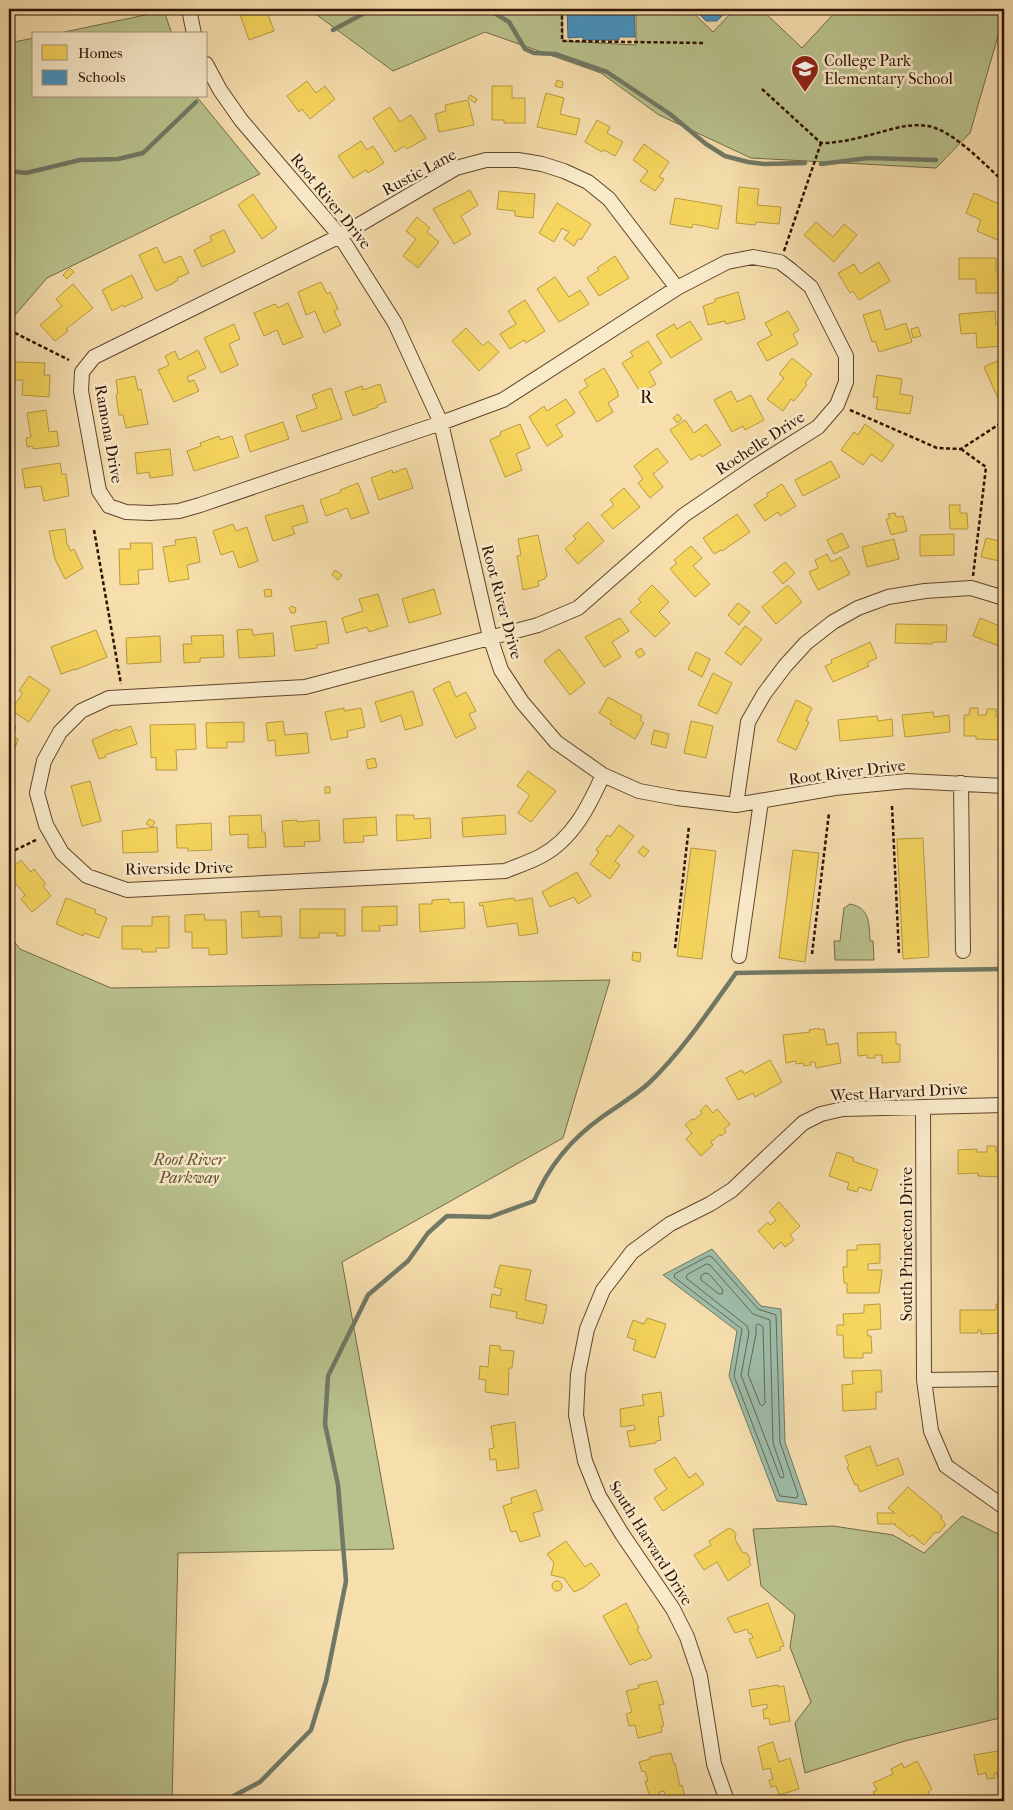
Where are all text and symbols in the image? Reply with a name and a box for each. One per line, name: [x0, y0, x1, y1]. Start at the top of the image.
legend: [32, 32, 208, 98]
text: Homes: [78, 44, 123, 62]
place label: College Park Elementary School: [824, 51, 953, 88]
school or university icon: College Park Elementary School: [790, 54, 820, 93]
text: Schools: [78, 68, 126, 86]
street label: Rustic Lane: [379, 144, 459, 199]
street label: Root River Drive: [287, 149, 375, 253]
street label: Ramona Drive: [91, 383, 127, 485]
district label: R: [640, 387, 654, 408]
street label: Rochelle Drive: [712, 407, 808, 479]
street label: Root River Drive: [478, 543, 526, 661]
street label: Root River Drive: [787, 755, 907, 789]
street label: Riverside Drive: [125, 858, 233, 878]
street label: West Harvard Drive: [829, 1079, 968, 1105]
park label: Root River Parkway: [152, 1150, 227, 1187]
street label: South Princeton Drive: [897, 1167, 916, 1321]
street label: South Harvard Drive: [605, 1477, 697, 1609]

